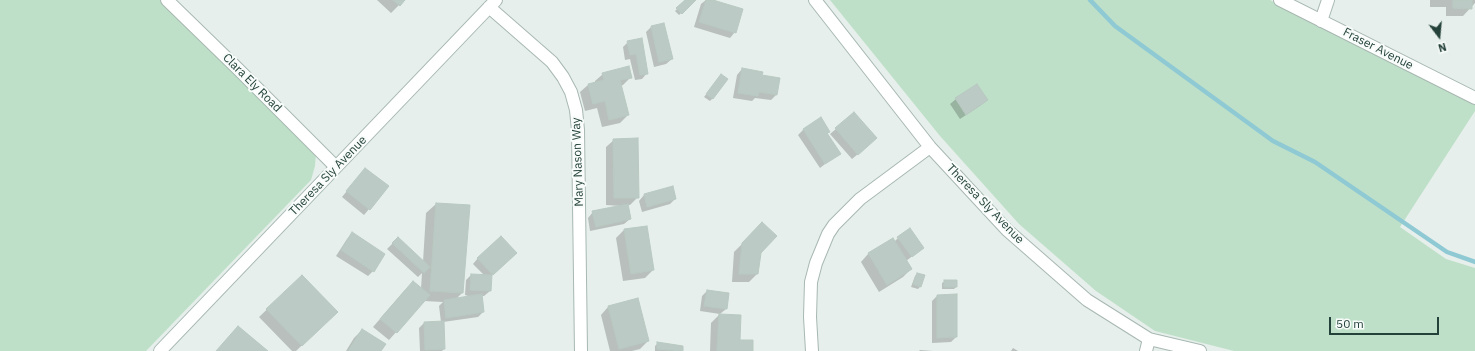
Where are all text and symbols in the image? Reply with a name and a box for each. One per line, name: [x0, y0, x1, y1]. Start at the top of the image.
north arrow: [1419, 16, 1459, 56]
street label: Fraser Avenue: [1340, 25, 1416, 73]
text: N: [1437, 40, 1448, 55]
street label: Clara Ely Road: [220, 51, 284, 115]
street label: Mary Nason Way: [569, 117, 587, 207]
street label: Theresa Sly Avenue: [286, 133, 370, 219]
street label: Theresa Sly Avenue: [943, 161, 1027, 247]
scale bar: [1331, 309, 1441, 335]
text: 50 m: [1336, 316, 1364, 331]

